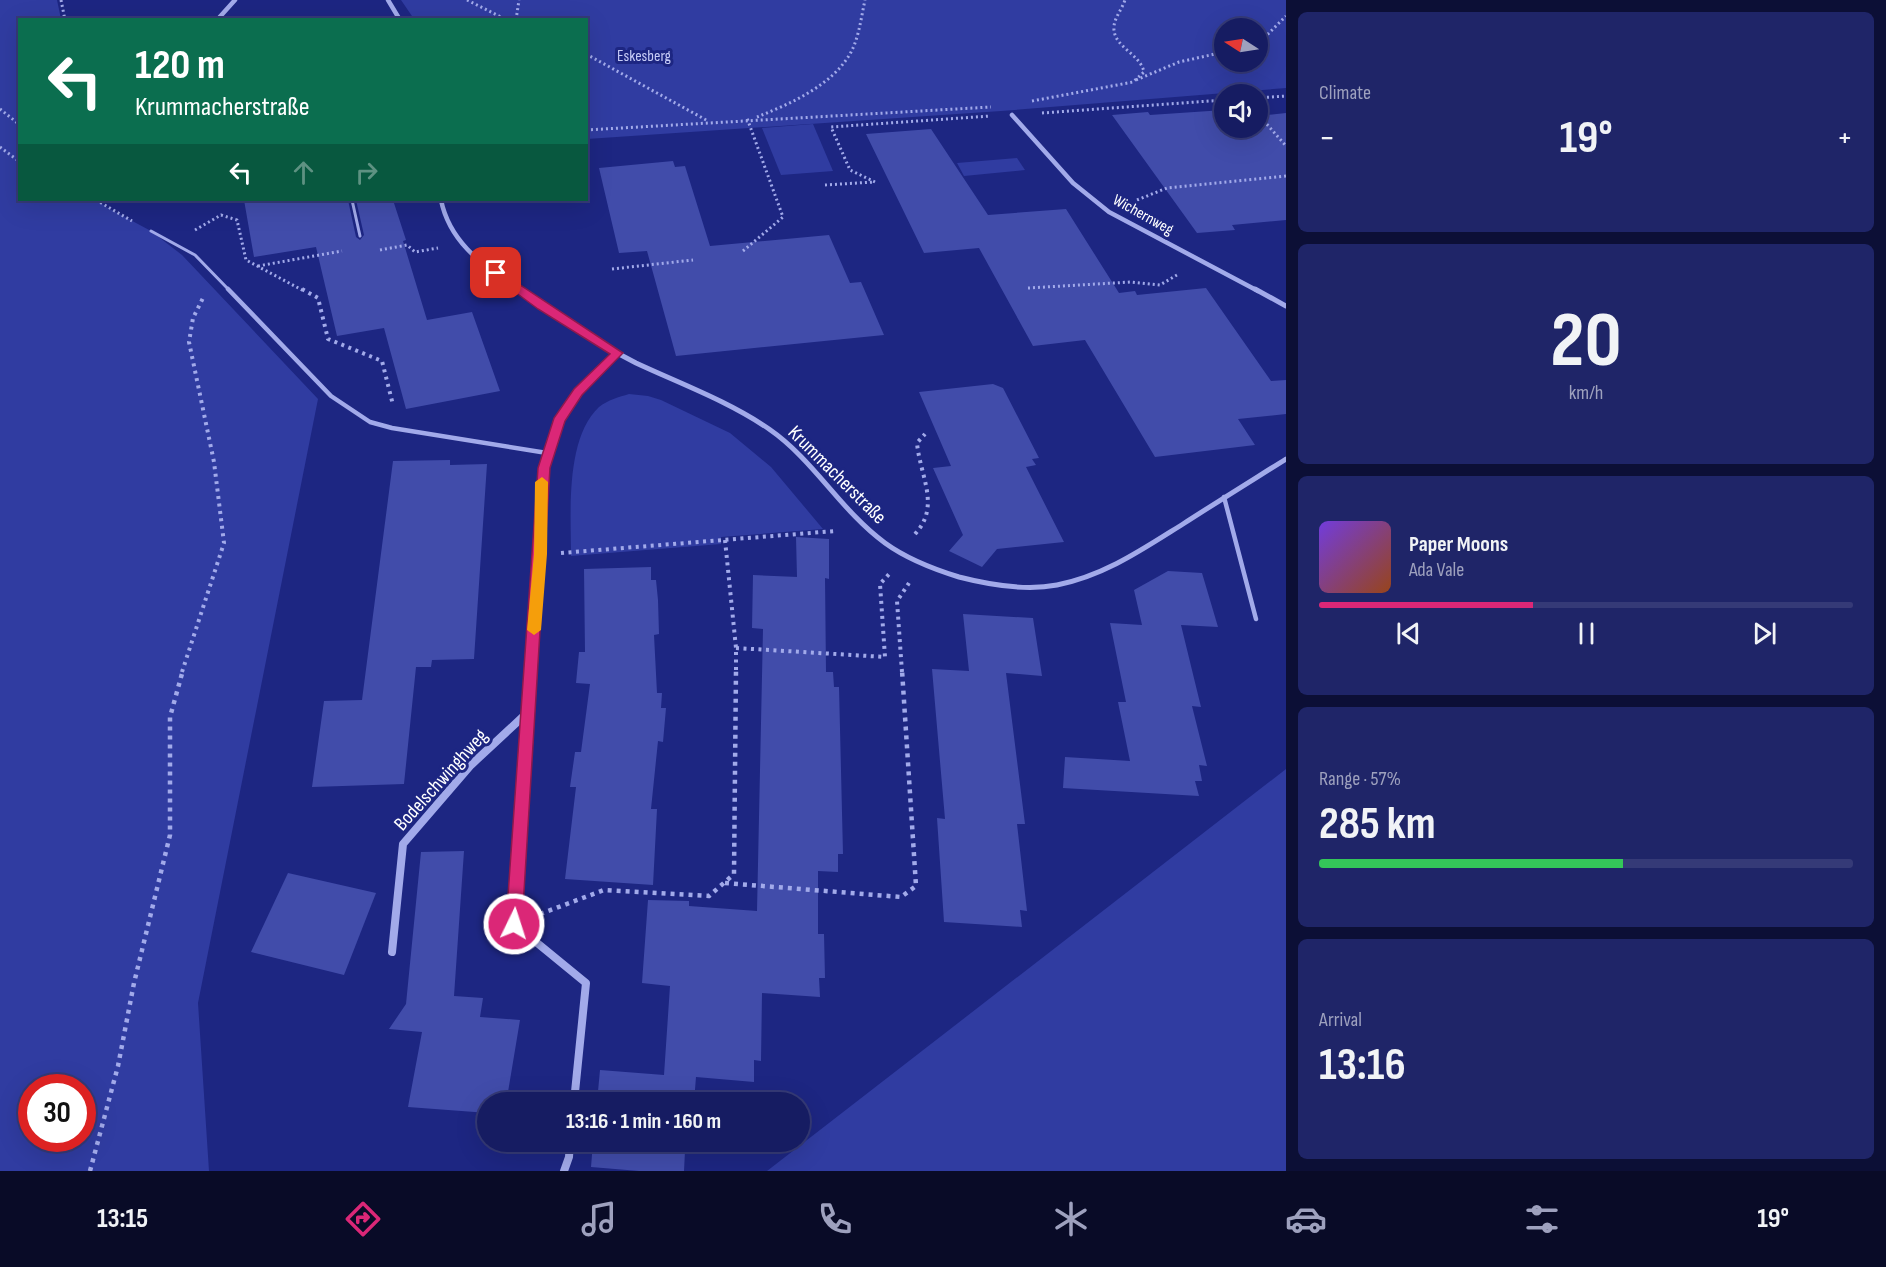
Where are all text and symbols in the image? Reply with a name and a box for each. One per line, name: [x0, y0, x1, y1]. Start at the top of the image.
north arrow: [1214, 18, 1268, 72]
map controls: [1214, 18, 1268, 138]
text: 120 m: [135, 40, 225, 91]
icon: left: [36, 42, 114, 120]
park label: Eskesberg: [617, 47, 671, 66]
text: Climate: [1319, 81, 1371, 105]
button: sound: [1214, 84, 1268, 138]
text: Krummacherstraße: [135, 91, 310, 123]
text: 19°: [1559, 111, 1613, 166]
text: −: [1319, 118, 1335, 158]
text: +: [1837, 118, 1853, 158]
icon: left: [224, 156, 257, 189]
icon: ahead: [287, 156, 320, 189]
icon: right: [350, 156, 383, 189]
street label: Wichernweg: [1109, 191, 1177, 239]
pin: [470, 247, 521, 298]
icon: arrive: [479, 256, 512, 289]
text: 20: [1550, 295, 1622, 388]
text: km/h: [1569, 381, 1603, 405]
street label: Krummacherstraße: [783, 421, 891, 529]
text: Paper Moons: [1409, 531, 1508, 558]
text: Ada Vale: [1409, 558, 1464, 582]
icon: previous: [1392, 617, 1425, 650]
icon: pause: [1570, 617, 1603, 650]
icon: next: [1748, 617, 1781, 650]
street label: Bodelschwinghweg: [389, 724, 493, 836]
text: Range · 57%: [1319, 767, 1401, 791]
text: 285 km: [1319, 797, 1436, 852]
position arrow: [482, 892, 546, 956]
text: Arrival: [1319, 1008, 1362, 1032]
text: 13:16: [1319, 1038, 1406, 1093]
speed limit sign: 30: [18, 1074, 96, 1152]
text: 13:16 · 1 min · 160 m: [566, 1108, 721, 1135]
icon: directions: [342, 1198, 384, 1240]
icon: music: [578, 1198, 620, 1240]
icon: phone: [814, 1198, 856, 1240]
icon: climate: [1050, 1198, 1092, 1240]
icon: car: [1285, 1198, 1327, 1240]
icon: filters: [1521, 1198, 1563, 1240]
text: 13:15: [97, 1203, 148, 1235]
text: 19°: [1757, 1203, 1789, 1235]

